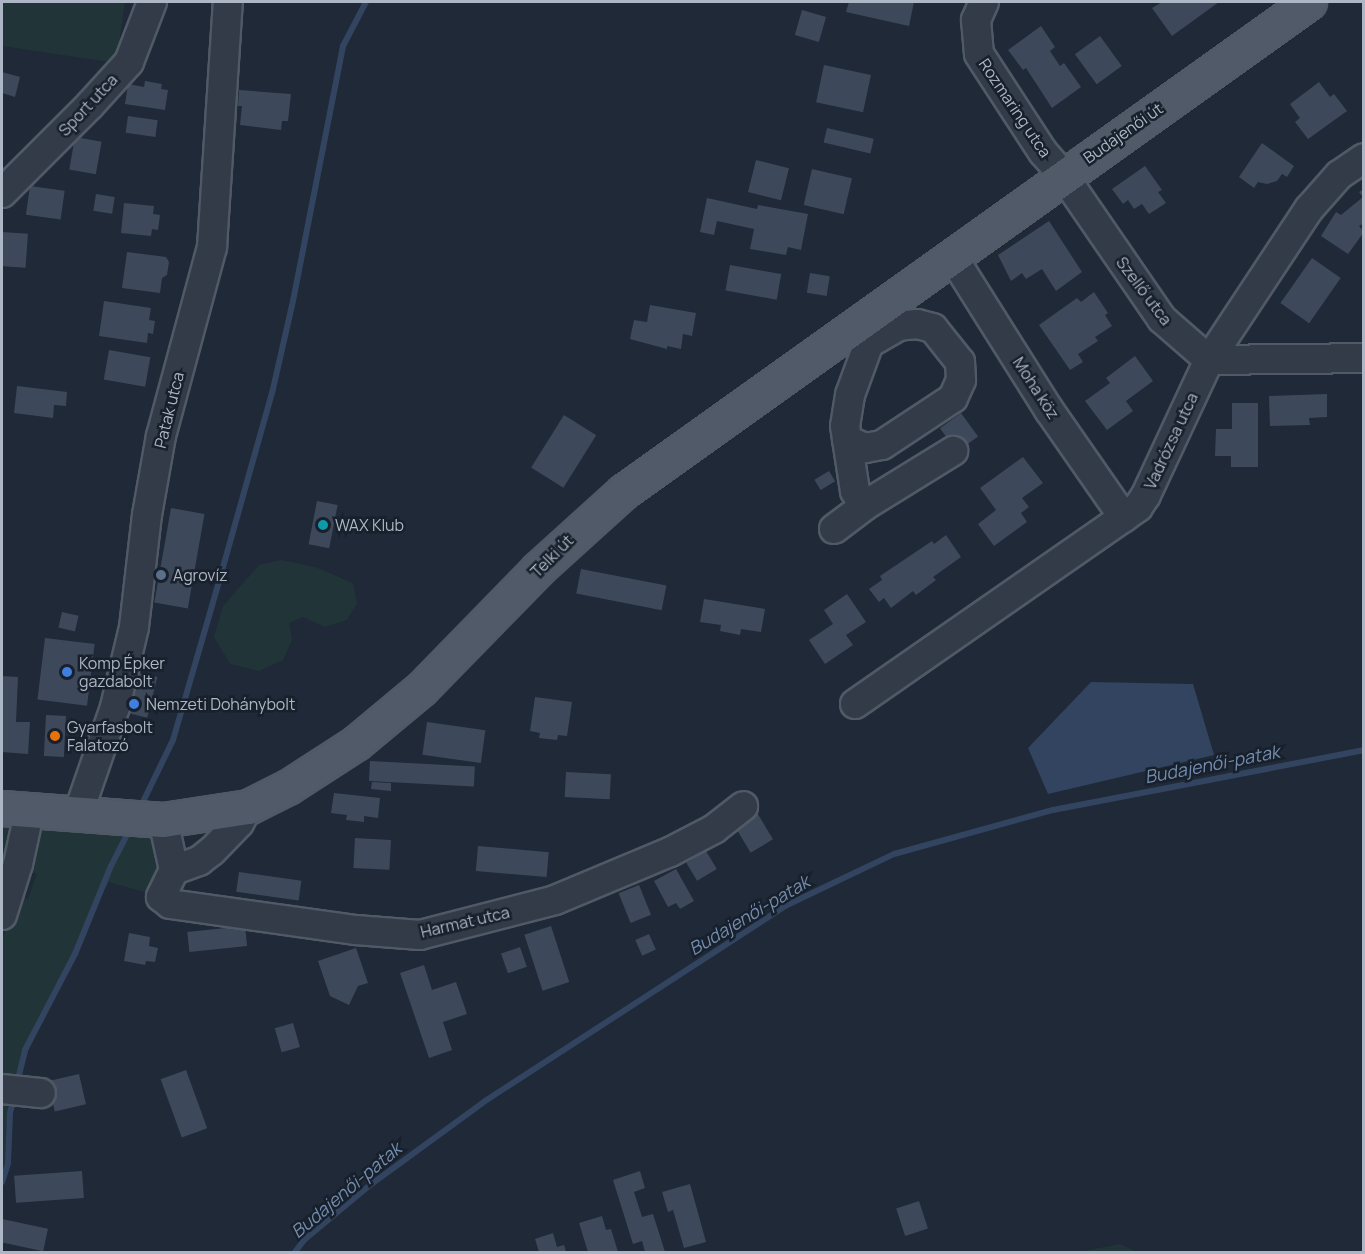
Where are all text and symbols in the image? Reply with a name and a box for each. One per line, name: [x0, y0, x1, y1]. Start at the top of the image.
street label: Rozmaring utca: [975, 55, 1055, 161]
street label: Sport utca: [55, 70, 121, 140]
street label: Budajenői út: [1080, 99, 1166, 167]
street label: Szellő utca: [1112, 253, 1176, 329]
street label: Moha köz: [1009, 353, 1063, 423]
street label: Patak utca: [150, 370, 188, 450]
street label: Vadrózsa utca: [1140, 390, 1202, 492]
place label: WAX Klub: [335, 515, 404, 535]
marker: WAX Klub: [316, 518, 330, 532]
street label: Telki út: [527, 531, 577, 581]
place label: Agrovíz: [173, 565, 228, 585]
marker: Agrovíz: [154, 568, 168, 582]
place label: Komp Épker gazdabolt: [79, 653, 165, 691]
marker: Komp Épker gazdabolt: [60, 665, 74, 679]
place label: Nemzeti Dohánybolt: [146, 694, 295, 714]
marker: Nemzeti Dohánybolt: [127, 697, 141, 711]
place label: Gyarfasbolt Falatozó: [67, 717, 153, 755]
marker: Gyarfasbolt Falatozó: [48, 729, 62, 743]
water label: Budajenői-patak: [1143, 740, 1281, 788]
water label: Budajenői-patak: [685, 870, 813, 960]
street label: Harmat utca: [419, 902, 511, 942]
water label: Budajenői-patak: [287, 1138, 405, 1242]

